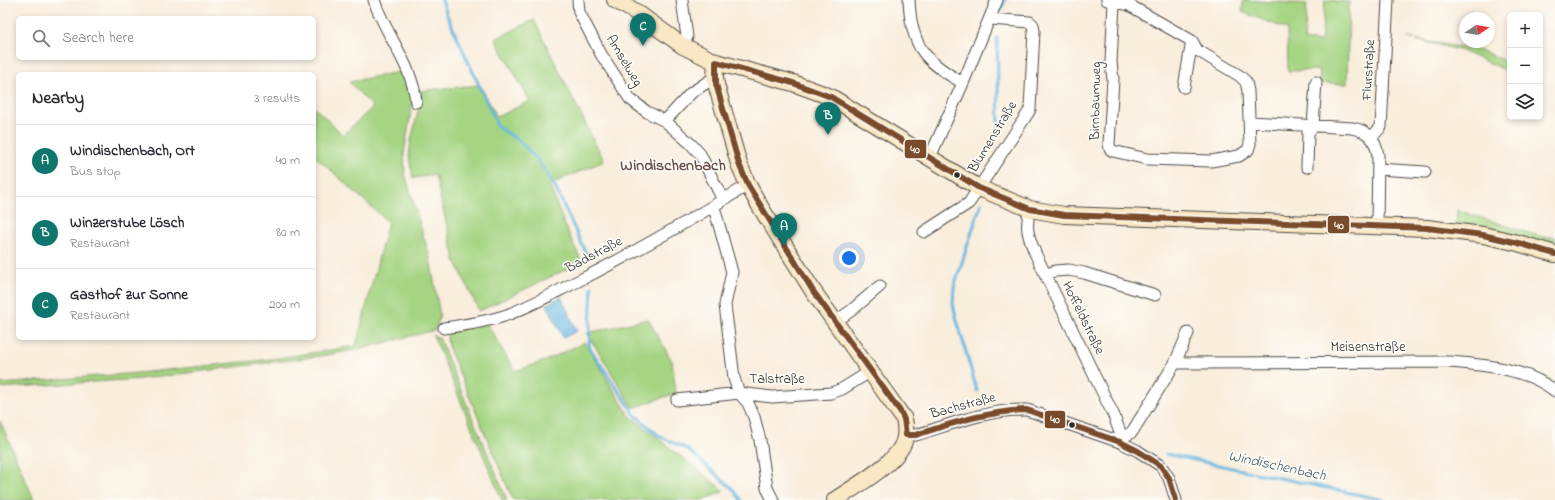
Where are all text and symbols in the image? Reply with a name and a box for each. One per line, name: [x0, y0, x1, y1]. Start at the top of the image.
north arrow: [1459, 12, 1495, 48]
map controls: [1507, 12, 1543, 120]
button: +: [1507, 12, 1543, 48]
pin: C: [630, 13, 656, 46]
search box: [16, 16, 316, 60]
icon: search: [30, 27, 52, 49]
text: Search here: [62, 27, 134, 49]
street label: Amselweg: [599, 31, 648, 91]
street label: Flurstraße: [1357, 38, 1381, 102]
button: −: [1507, 48, 1543, 84]
street label: Birnbaumweg: [1085, 61, 1108, 142]
button: layers: [1507, 84, 1543, 120]
text: Nearby: [32, 86, 84, 111]
text: 3 results: [254, 89, 300, 108]
street label: Blumenstraße: [963, 97, 1023, 178]
pin: B: [815, 102, 841, 135]
line badge: 40: [904, 139, 927, 159]
text: Windischenbach, Ort: [70, 140, 195, 162]
text: 40: [909, 142, 920, 158]
text: A: [41, 151, 49, 170]
text: 40 m: [276, 151, 300, 170]
district label: Windischenbach: [620, 154, 726, 178]
text: Bus stop: [70, 162, 121, 181]
unlabelled marker: [952, 170, 962, 180]
text: Winzerstube Lösch: [70, 212, 185, 234]
pin: A: [771, 213, 797, 246]
line badge: 40: [1327, 215, 1350, 234]
text: 40: [1333, 218, 1344, 234]
text: B: [41, 223, 49, 242]
text: 80 m: [276, 223, 300, 242]
street label: Badstraße: [561, 231, 627, 279]
text: Restaurant: [70, 234, 130, 253]
your location: [839, 248, 859, 268]
street label: Hoffeldstraße: [1056, 278, 1110, 359]
text: Gasthof zur Sonne: [70, 284, 188, 306]
text: C: [41, 295, 49, 314]
text: 200 m: [269, 295, 300, 314]
text: Restaurant: [70, 306, 130, 325]
street label: Meisenstraße: [1331, 337, 1406, 358]
street label: Talstraße: [749, 369, 805, 390]
street label: Bachstraße: [927, 387, 999, 425]
line badge: 40: [1044, 410, 1066, 429]
text: 40: [1049, 412, 1060, 428]
unlabelled marker: [1067, 420, 1077, 430]
water label: Windischenbach: [1226, 445, 1329, 487]

